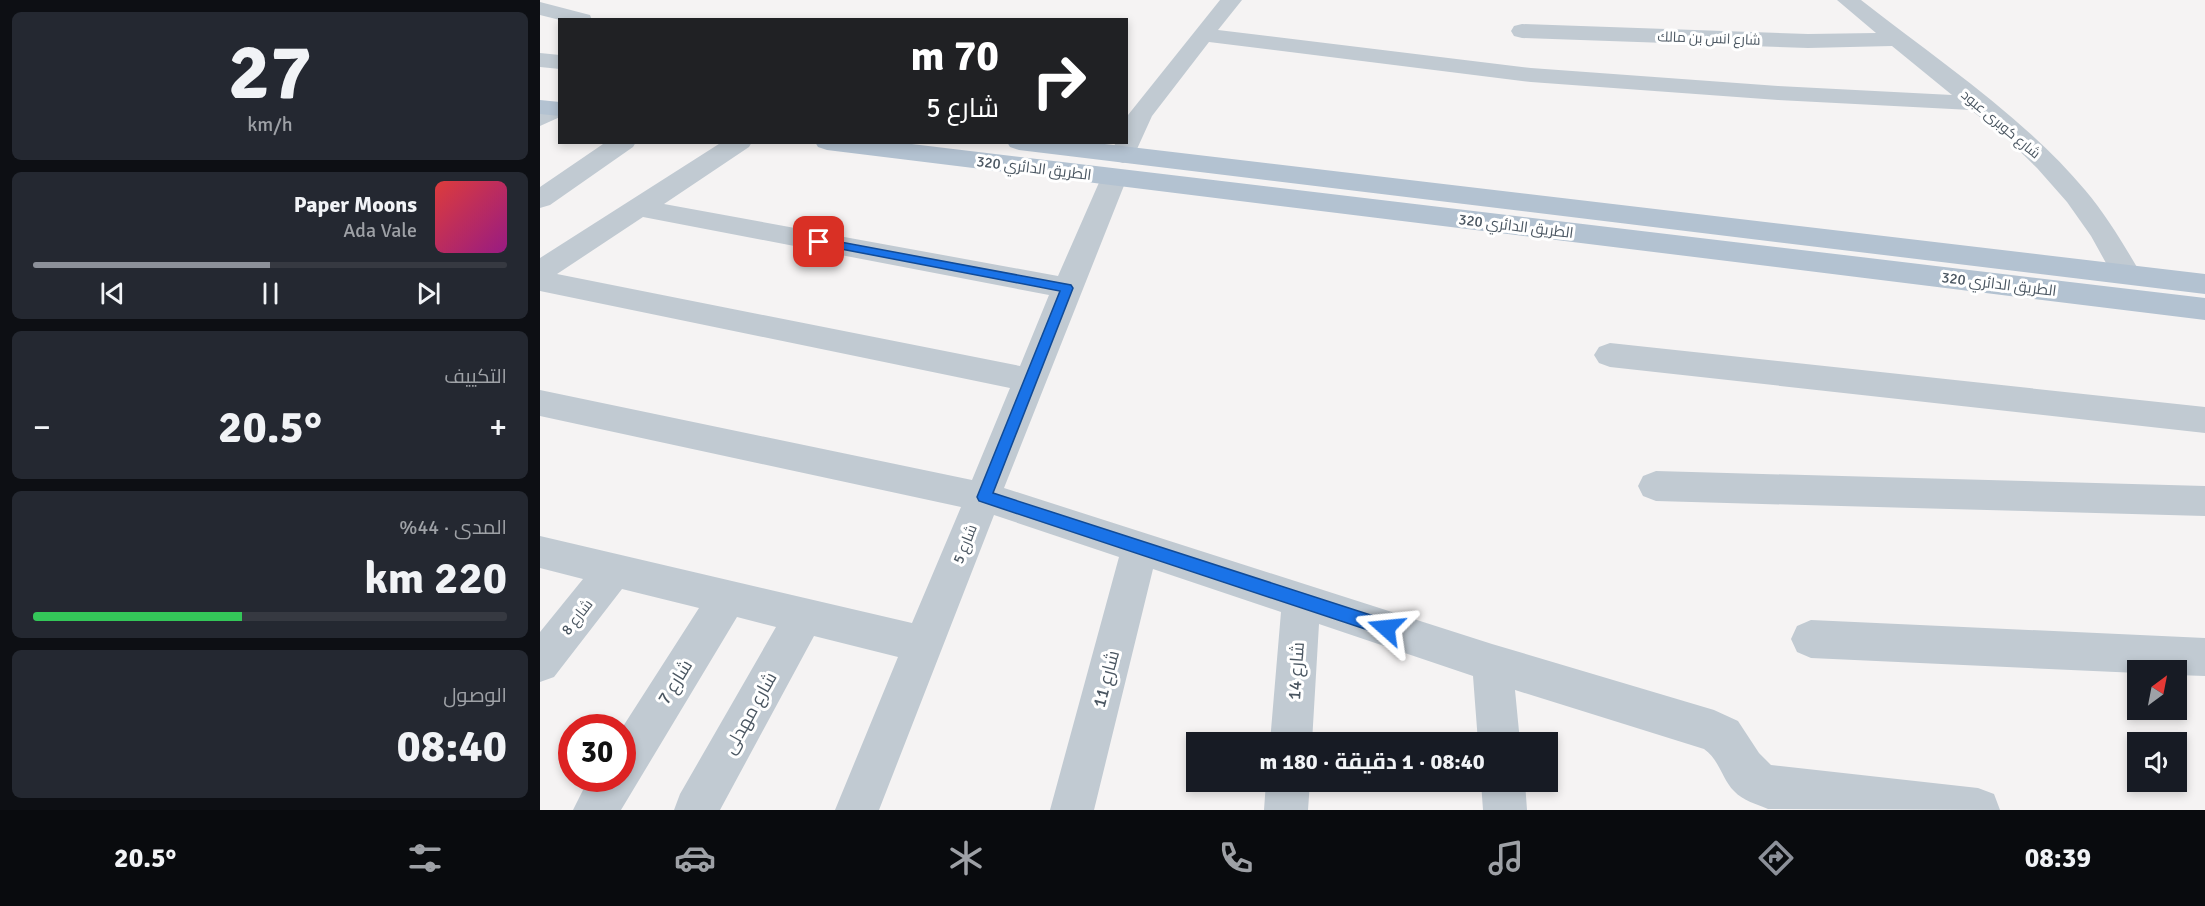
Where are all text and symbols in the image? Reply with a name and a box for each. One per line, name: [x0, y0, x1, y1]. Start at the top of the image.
text: 27: [228, 25, 312, 121]
street label: شارع انس بن مالك: [1657, 28, 1761, 49]
text: 70 m: [910, 31, 999, 82]
icon: right: [1020, 42, 1098, 120]
street label: شارع كوبرى عبود: [1958, 86, 2044, 162]
text: شارع 5: [926, 92, 999, 125]
text: km/h: [247, 112, 293, 137]
street label: الطريق الدائري 320: [975, 152, 1092, 187]
text: Paper Moons: [294, 191, 417, 218]
street label: الطريق الدائري 320: [1457, 210, 1574, 245]
pin: [793, 216, 844, 267]
text: Ada Vale: [343, 218, 417, 243]
icon: arrive: [802, 225, 835, 258]
street label: الطريق الدائري 320: [1940, 268, 2057, 303]
icon: previous: [96, 277, 129, 310]
icon: pause: [254, 277, 287, 310]
icon: next: [412, 277, 445, 310]
text: التكييف: [444, 364, 507, 389]
text: 20.5°: [218, 400, 322, 455]
text: −: [33, 407, 51, 448]
text: +: [489, 407, 507, 448]
text: المدى · 44%: [399, 515, 507, 540]
street label: شارع 5: [949, 522, 983, 567]
text: 220 km: [364, 551, 507, 606]
street label: شارع 8: [557, 596, 598, 640]
position arrow: [1354, 596, 1418, 660]
street label: شارع 14: [1283, 641, 1310, 701]
street label: شارع 11: [1088, 648, 1125, 710]
street label: شارع 7: [653, 656, 698, 709]
north arrow: [2127, 660, 2187, 720]
map controls: [2127, 660, 2187, 792]
street label: شارع مهدلى: [718, 668, 782, 758]
text: الوصول: [443, 683, 507, 708]
speed limit sign: 30: [558, 714, 636, 792]
text: 08:40: [397, 719, 507, 774]
button: sound: [2127, 732, 2187, 792]
text: 08:40 · 1 دقيقة · 180 m: [1259, 748, 1485, 775]
icon: filters: [404, 837, 446, 879]
icon: car: [674, 837, 716, 879]
icon: climate: [945, 837, 987, 879]
icon: phone: [1215, 837, 1257, 879]
icon: music: [1485, 837, 1527, 879]
icon: directions: [1755, 837, 1797, 879]
text: 20.5°: [114, 842, 176, 875]
text: 08:39: [2025, 842, 2091, 875]

